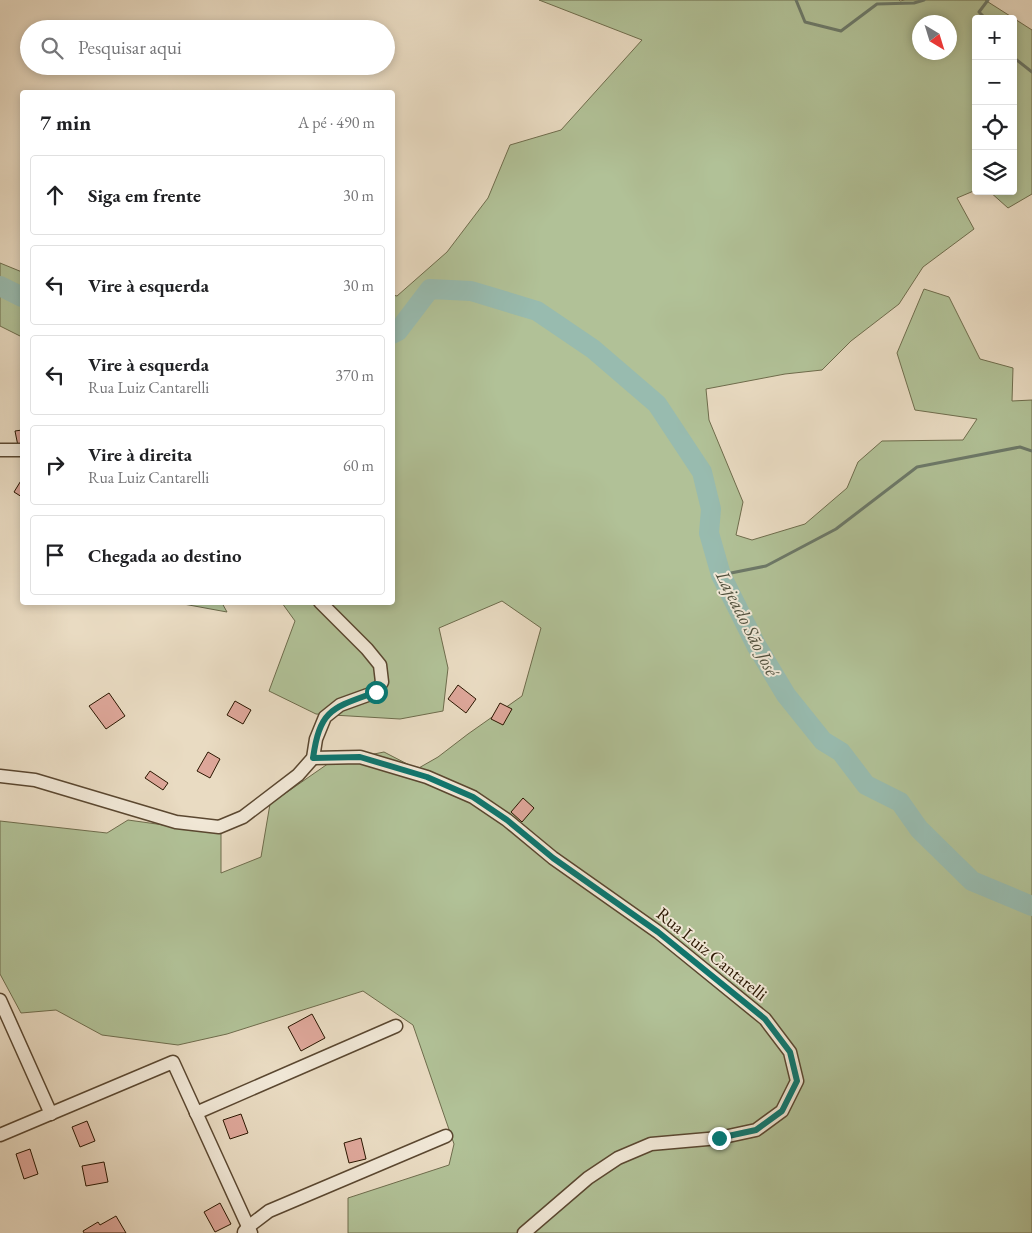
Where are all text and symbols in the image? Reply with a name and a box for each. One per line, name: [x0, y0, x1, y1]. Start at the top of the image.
north arrow: [912, 15, 957, 60]
map controls: [972, 15, 1017, 195]
button: +: [972, 15, 1017, 60]
search box: [20, 20, 395, 75]
icon: search: [38, 34, 66, 62]
text: Pesquisar aqui: [78, 35, 182, 60]
button: −: [972, 60, 1017, 105]
button: locate: [972, 105, 1017, 150]
text: 7 min: [40, 109, 91, 136]
text: A pé · 490 m: [298, 112, 375, 133]
button: layers: [972, 150, 1017, 195]
icon: ahead: [41, 181, 69, 209]
text: Siga em frente: [88, 183, 201, 208]
text: 30 m: [343, 185, 374, 206]
icon: left: [41, 271, 69, 299]
text: Vire à esquerda: [88, 273, 209, 298]
text: 30 m: [343, 275, 374, 296]
text: Vire à esquerda: [88, 352, 209, 377]
icon: left: [41, 361, 69, 389]
text: 370 m: [335, 365, 374, 386]
text: Rua Luiz Cantarelli: [88, 377, 209, 398]
text: Vire à direita: [88, 442, 192, 467]
icon: right: [41, 451, 69, 479]
text: 60 m: [343, 455, 374, 476]
text: Rua Luiz Cantarelli: [88, 467, 209, 488]
icon: arrive: [41, 541, 69, 569]
text: Chegada ao destino: [88, 543, 242, 568]
water label: Lajeado São José: [710, 565, 786, 682]
route start: [365, 681, 388, 704]
street label: Rua Luiz Cantarelli: [652, 902, 773, 1006]
route end: [708, 1127, 731, 1150]

